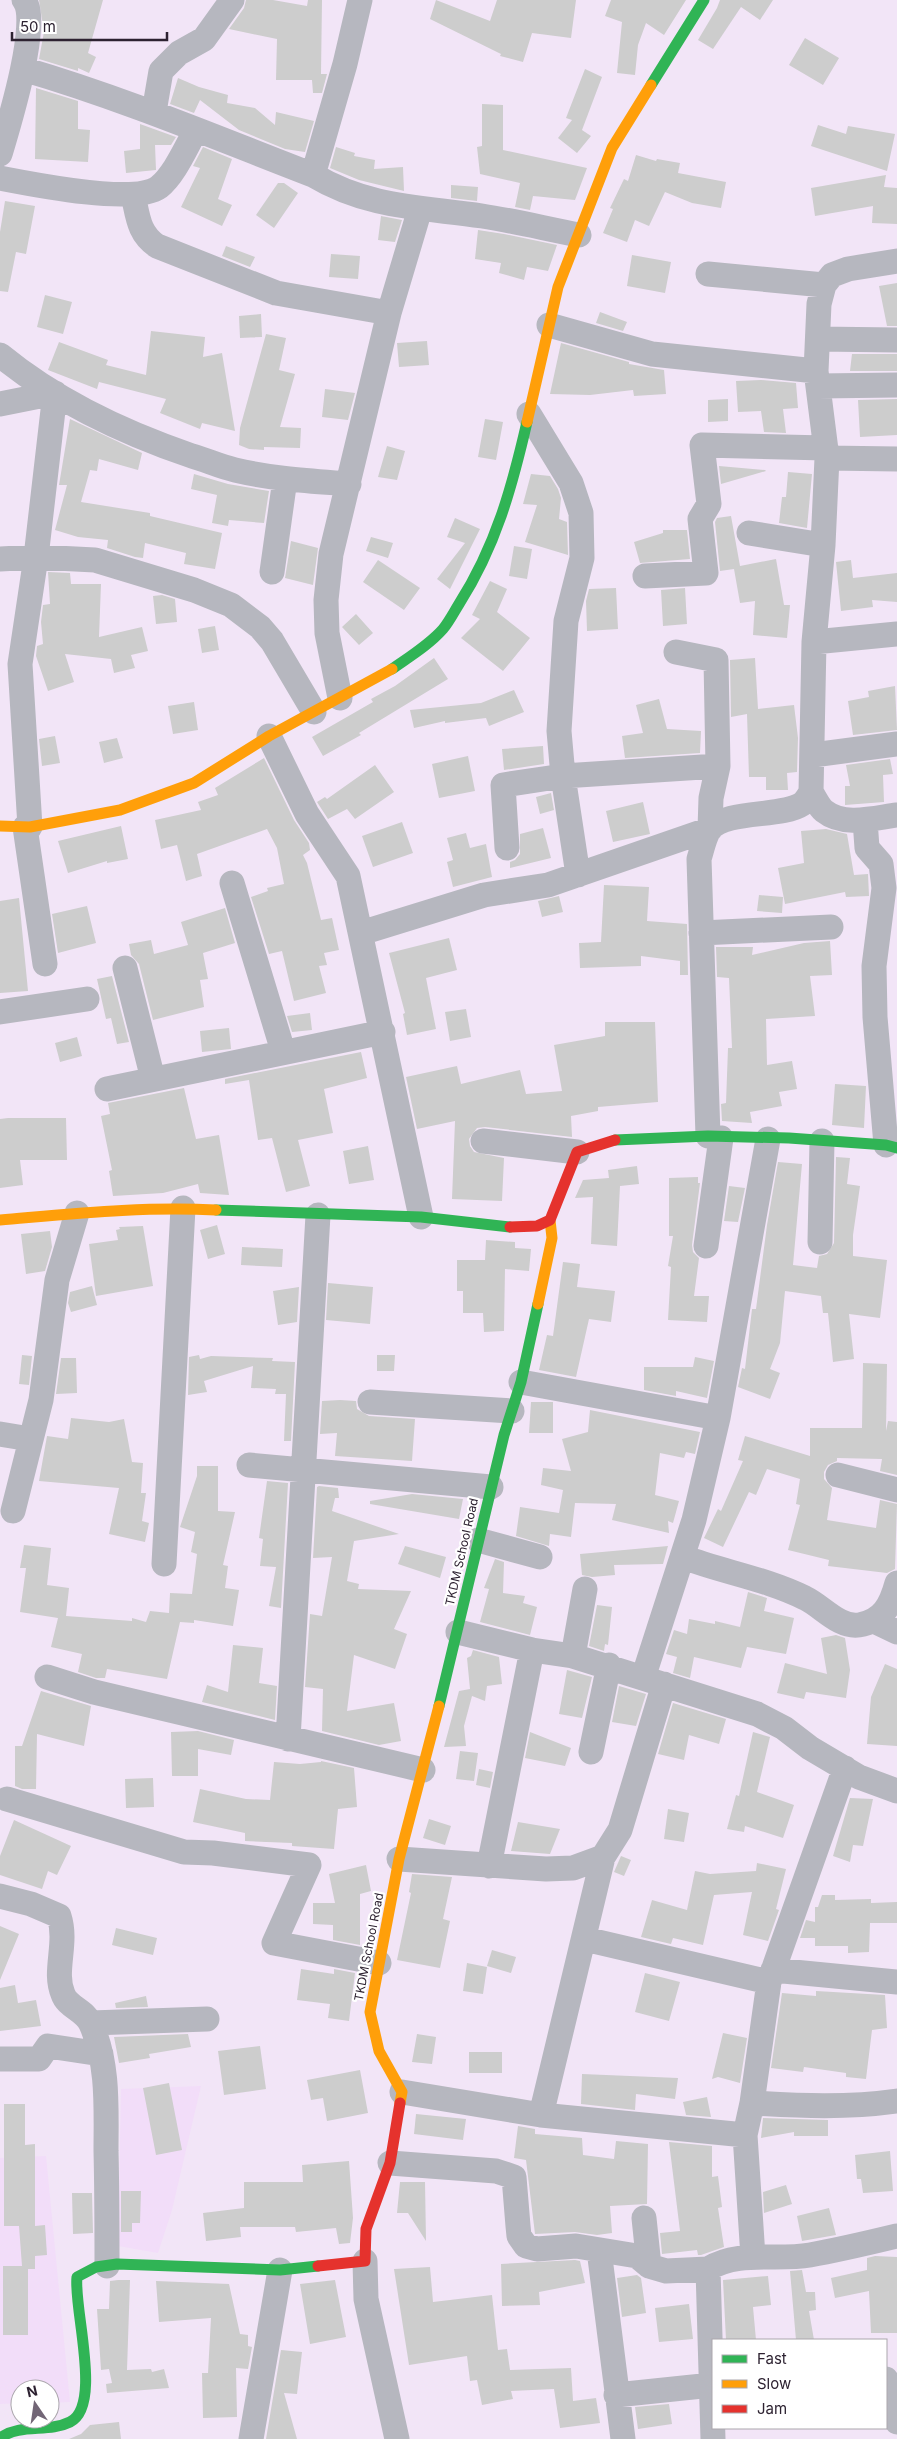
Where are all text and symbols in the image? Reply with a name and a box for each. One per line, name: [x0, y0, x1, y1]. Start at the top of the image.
scale bar: [12, 10, 168, 42]
text: 50 m: [20, 17, 56, 36]
street label: TKDM School Road: [442, 1497, 481, 1607]
street label: TKDM School Road: [351, 1892, 386, 2002]
legend: [712, 2339, 887, 2429]
text: Fast: [757, 2349, 787, 2368]
text: Slow: [757, 2374, 791, 2393]
north arrow: [10, 2379, 60, 2429]
text: N: [25, 2381, 39, 2400]
text: Jam: [757, 2399, 787, 2418]

